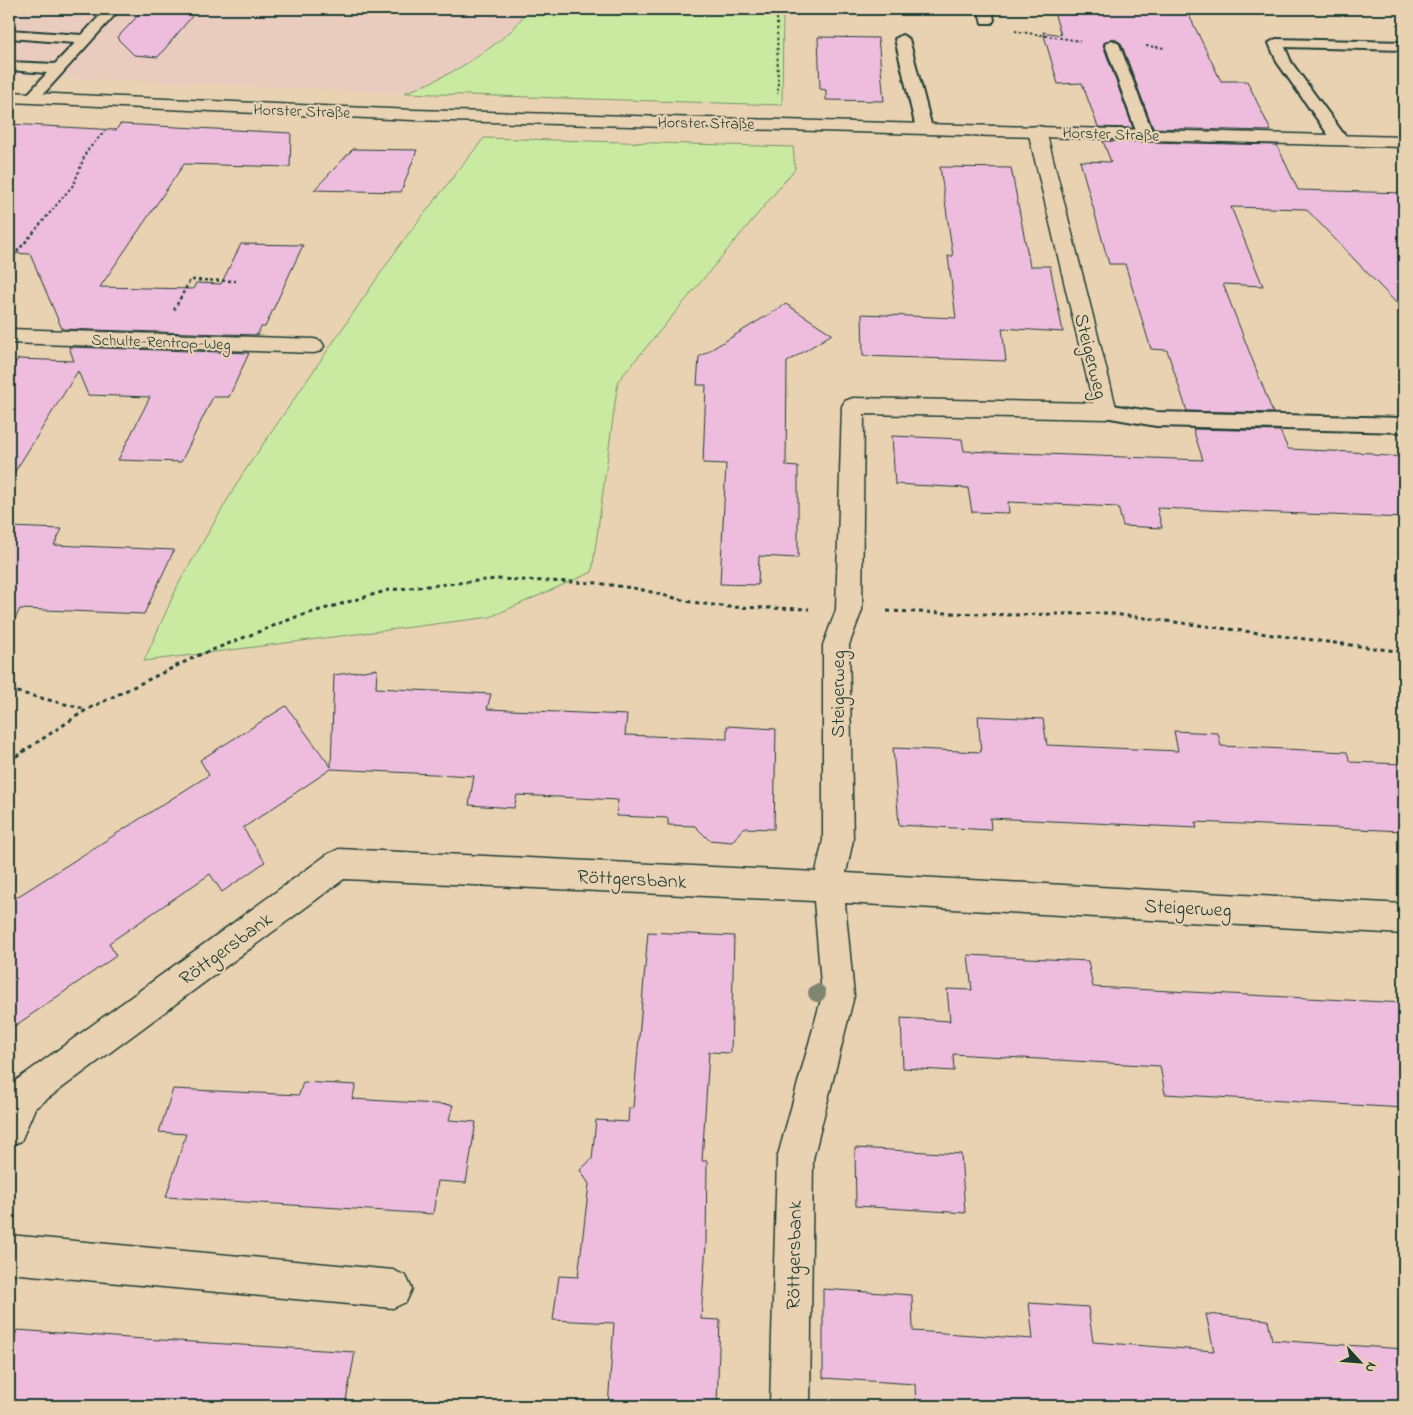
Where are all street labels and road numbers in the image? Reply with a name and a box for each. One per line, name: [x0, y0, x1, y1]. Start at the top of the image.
street label: Horster Straße: [253, 98, 352, 126]
street label: Horster Straße: [657, 111, 755, 137]
street label: Horster Straße: [1062, 121, 1161, 149]
street label: Steigerweg: [1064, 311, 1114, 403]
street label: Schulte-Rentrop-Weg: [91, 329, 231, 357]
street label: Steigerweg: [825, 650, 855, 738]
street label: Röttgersbank: [577, 863, 687, 899]
street label: Steigerweg: [1143, 893, 1232, 927]
street label: Röttgersbank: [174, 906, 280, 995]
street label: Röttgersbank: [780, 1200, 812, 1310]

